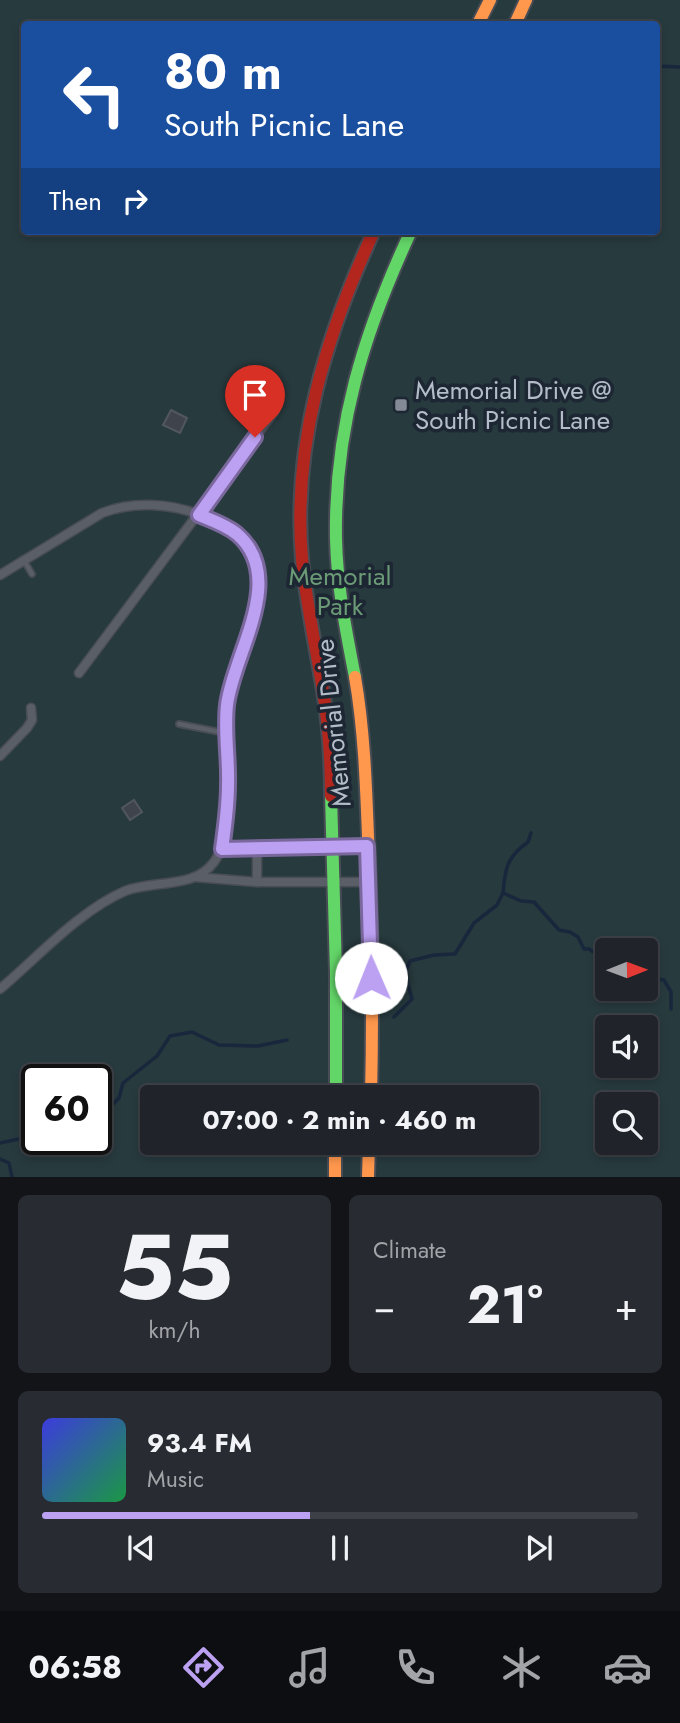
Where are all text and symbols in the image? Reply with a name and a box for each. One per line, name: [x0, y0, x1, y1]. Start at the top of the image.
text: 80 m: [164, 37, 282, 107]
icon: left: [49, 49, 140, 140]
text: South Picnic Lane: [164, 102, 404, 148]
text: Then: [49, 182, 102, 220]
icon: right: [116, 182, 154, 220]
pin: [225, 365, 285, 437]
place label: Memorial Drive @ South Picnic Lane: [415, 371, 612, 439]
icon: arrive: [236, 376, 274, 414]
marker: Memorial Drive @ South Picnic Lane: [393, 397, 409, 413]
park label: Memorial Park: [288, 557, 392, 625]
street label: Memorial Drive: [305, 637, 361, 809]
north arrow: [595, 938, 658, 1001]
map controls: [595, 938, 658, 1155]
position arrow: [334, 941, 408, 1015]
button: sound: [595, 1015, 658, 1078]
speed limit sign: 60: [21, 1064, 112, 1155]
button: search: [595, 1092, 658, 1155]
text: 07:00 · 2 min · 460 m: [203, 1101, 476, 1139]
text: 55: [116, 1202, 233, 1333]
text: Climate: [373, 1233, 446, 1267]
text: 21°: [467, 1267, 543, 1343]
text: −: [373, 1279, 395, 1334]
text: +: [615, 1279, 638, 1334]
text: km/h: [149, 1313, 200, 1347]
text: 93.4 FM: [147, 1424, 252, 1462]
text: Music: [147, 1462, 204, 1496]
icon: previous: [122, 1529, 160, 1567]
icon: pause: [321, 1529, 359, 1567]
icon: next: [520, 1529, 558, 1567]
icon: directions: [179, 1643, 228, 1692]
icon: music: [285, 1643, 334, 1692]
icon: phone: [391, 1643, 440, 1692]
icon: climate: [497, 1643, 546, 1692]
icon: car: [603, 1643, 652, 1692]
text: 06:58: [28, 1644, 122, 1690]

